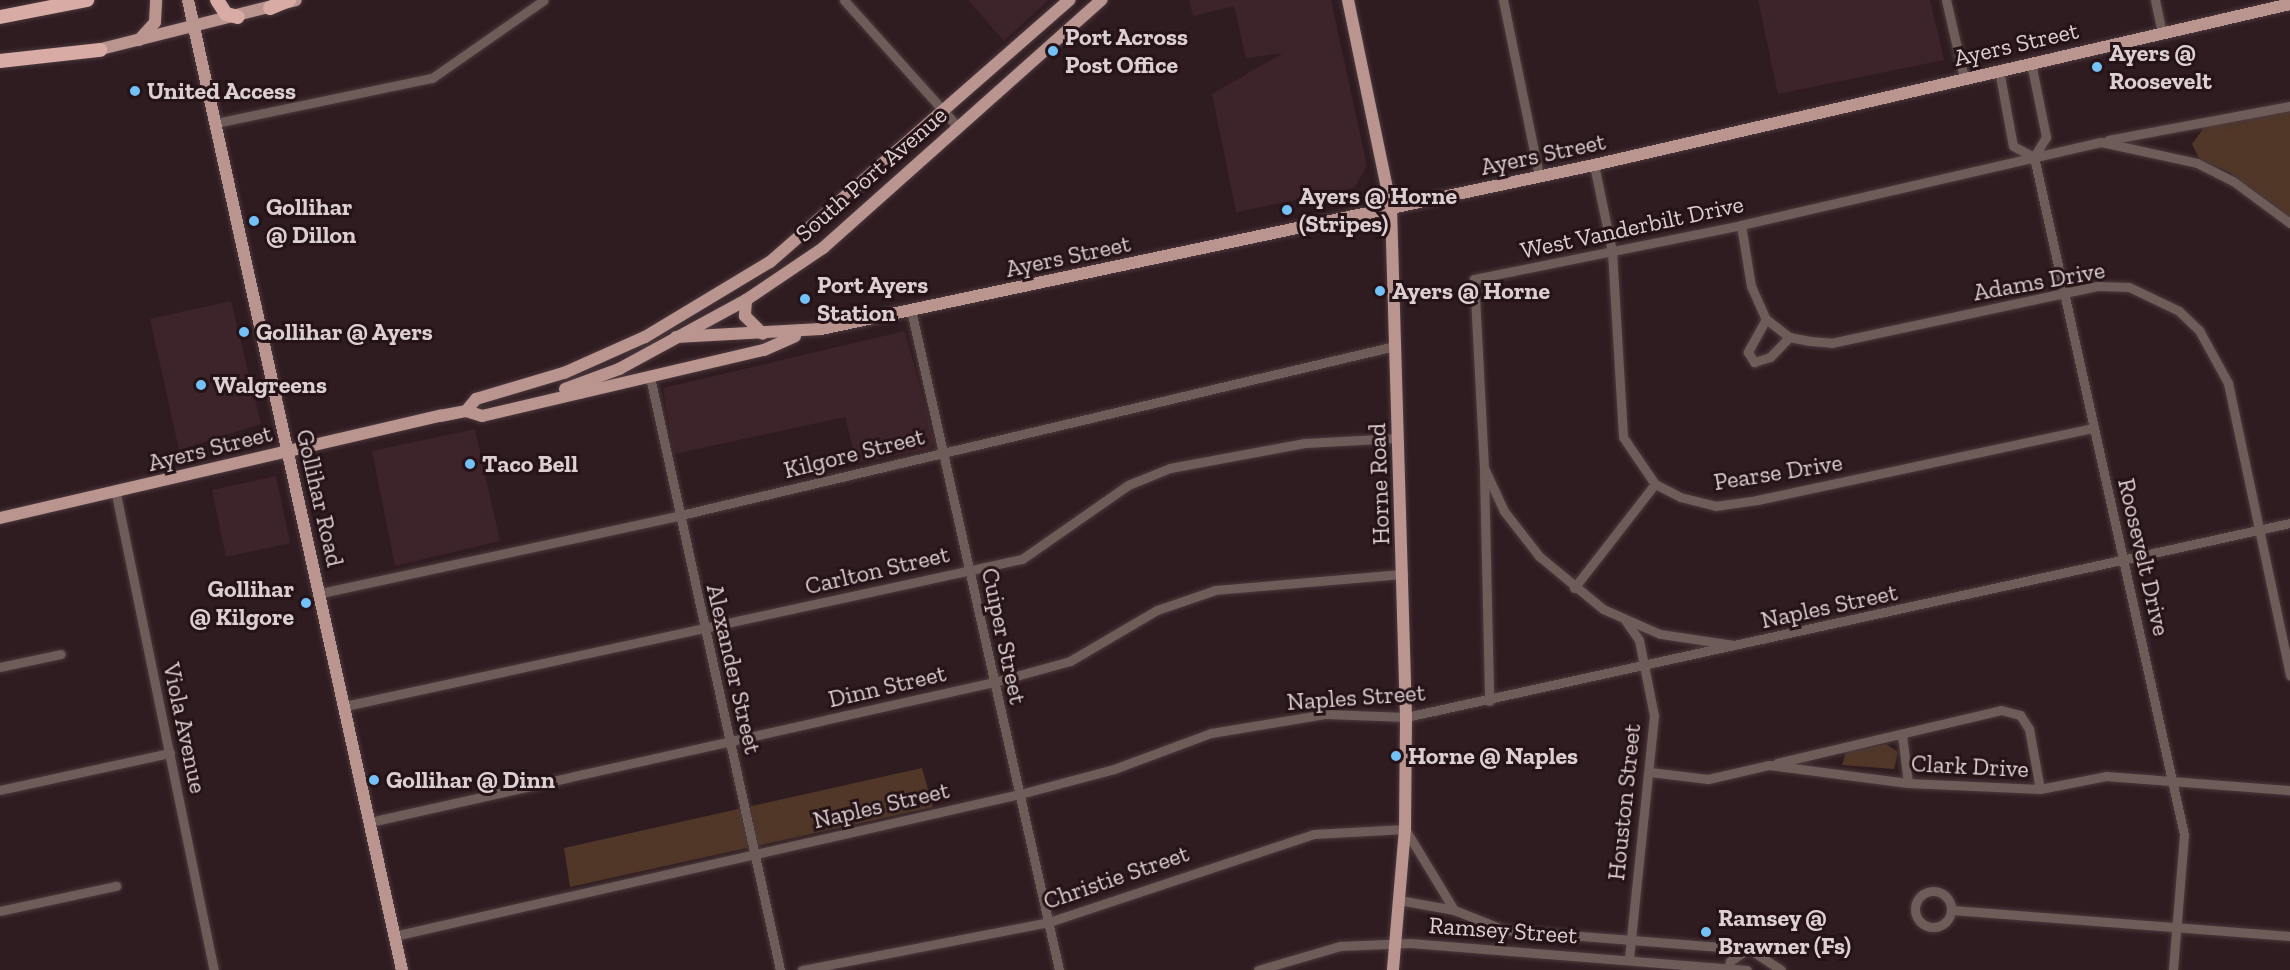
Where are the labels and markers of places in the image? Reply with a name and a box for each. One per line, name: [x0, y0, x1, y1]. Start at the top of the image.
place label: Port Across Post Office: [1065, 23, 1189, 79]
place label: Ayers @ Roosevelt: [2109, 39, 2212, 95]
marker: Port Across Post Office: [1046, 44, 1060, 58]
marker: Ayers @ Roosevelt: [2090, 60, 2104, 74]
place label: United Access: [147, 77, 297, 105]
marker: United Access: [128, 84, 142, 98]
place label: Ayers @ Horne (Stripes): [1299, 182, 1457, 238]
place label: Gollihar @ Dillon: [266, 193, 356, 249]
marker: Ayers @ Horne (Stripes): [1280, 203, 1294, 217]
marker: Gollihar @ Dillon: [247, 214, 261, 228]
place label: Port Ayers Station: [817, 271, 929, 327]
place label: Ayers @ Horne: [1392, 277, 1550, 305]
marker: Ayers @ Horne: [1373, 284, 1387, 298]
marker: Port Ayers Station: [798, 292, 812, 306]
place label: Gollihar @ Ayers: [256, 318, 434, 346]
marker: Gollihar @ Ayers: [237, 325, 251, 339]
place label: Walgreens: [213, 371, 327, 399]
marker: Walgreens: [194, 378, 208, 392]
place label: Taco Bell: [482, 450, 578, 478]
marker: Taco Bell: [463, 457, 477, 471]
place label: Gollihar @ Kilgore: [190, 575, 294, 631]
marker: Gollihar @ Kilgore: [299, 596, 313, 610]
place label: Horne @ Naples: [1408, 742, 1578, 770]
marker: Horne @ Naples: [1389, 749, 1403, 763]
place label: Gollihar @ Dinn: [386, 766, 555, 794]
marker: Gollihar @ Dinn: [367, 773, 381, 787]
place label: Ramsey @ Brawner (Fs): [1718, 904, 1851, 960]
marker: Ramsey @ Brawner (Fs): [1699, 925, 1713, 939]

